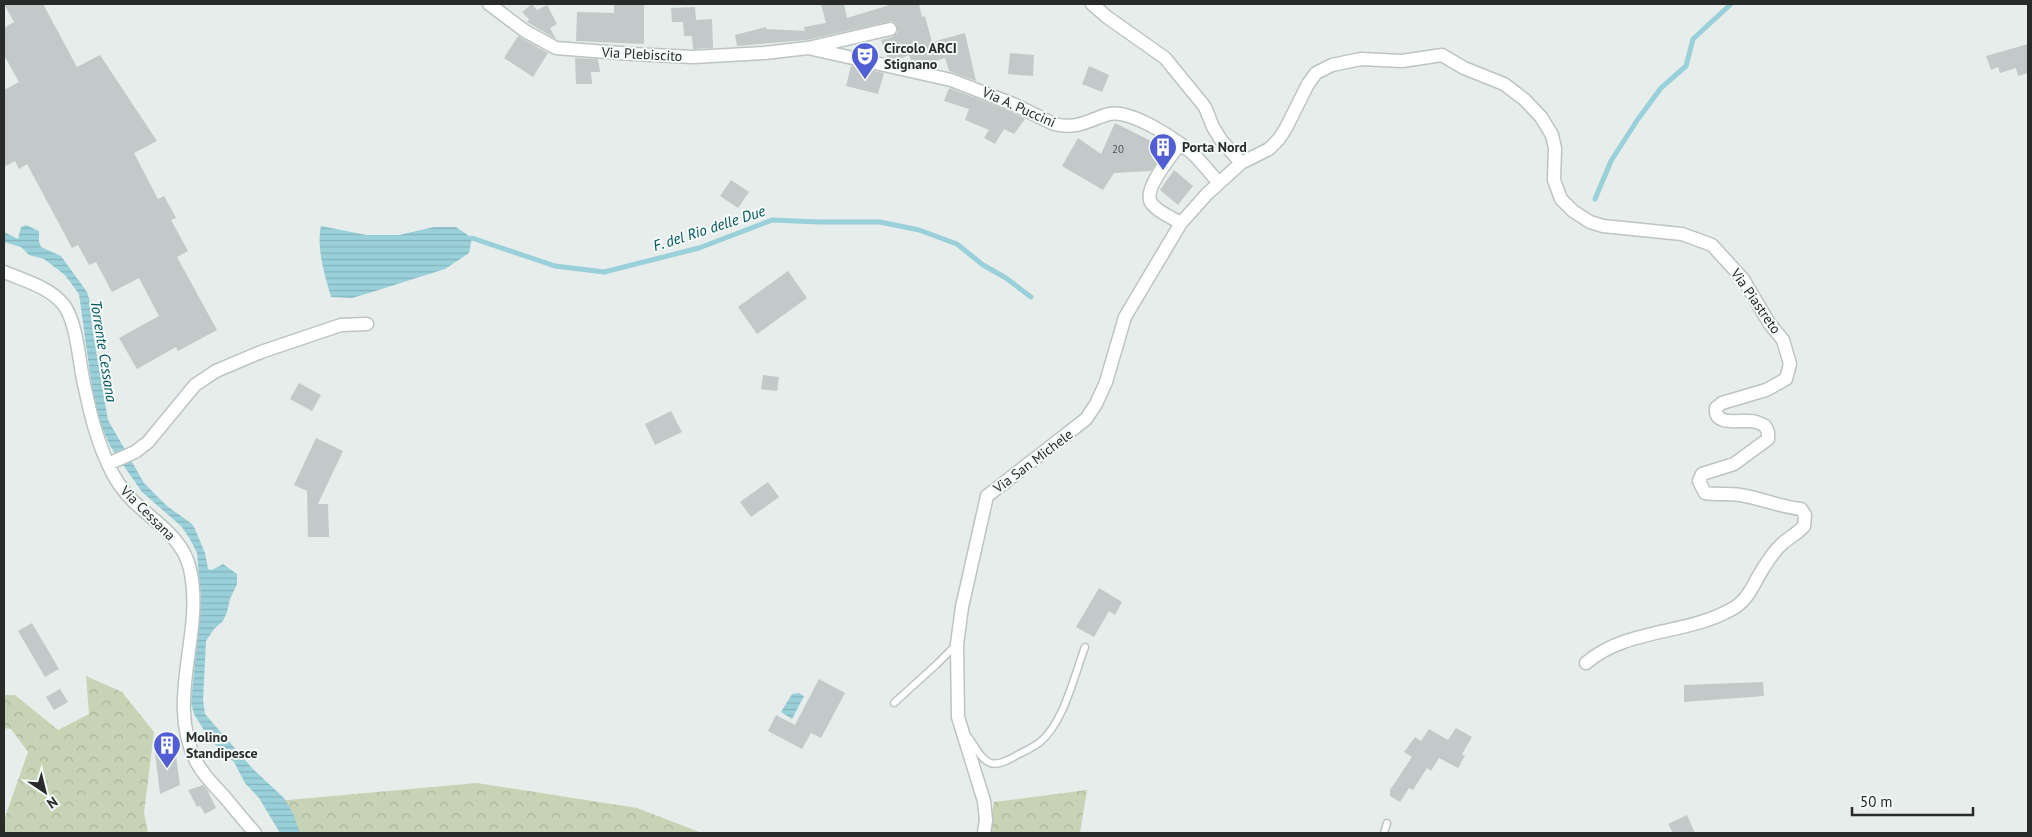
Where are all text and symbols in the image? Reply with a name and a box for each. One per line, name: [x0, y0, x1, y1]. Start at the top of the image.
place label: Circolo ARCI Stignano: [884, 39, 957, 73]
theatre icon: Circolo ARCI Stignano: [850, 41, 880, 80]
street label: Via Plebiscito: [600, 43, 683, 65]
street label: Via A. Puccini: [979, 82, 1059, 131]
building icon: Porta Nord: [1148, 132, 1178, 171]
place label: Porta Nord: [1182, 138, 1247, 156]
house number: 20: [1112, 142, 1124, 156]
water label: F. del Rio delle Due: [650, 201, 768, 255]
street label: Via Piastreto: [1726, 264, 1785, 337]
water label: Torrente Cessana: [87, 299, 122, 404]
street label: Via San Michele: [989, 425, 1076, 497]
street label: Via Cessana: [116, 481, 179, 544]
place label: Molino Standipesce: [186, 728, 258, 762]
building icon: Molino Standipesce: [152, 730, 182, 769]
north arrow: [20, 767, 70, 817]
scale bar: [1852, 784, 1973, 816]
text: 50 m: [1860, 792, 1893, 811]
text: N: [44, 793, 61, 813]

